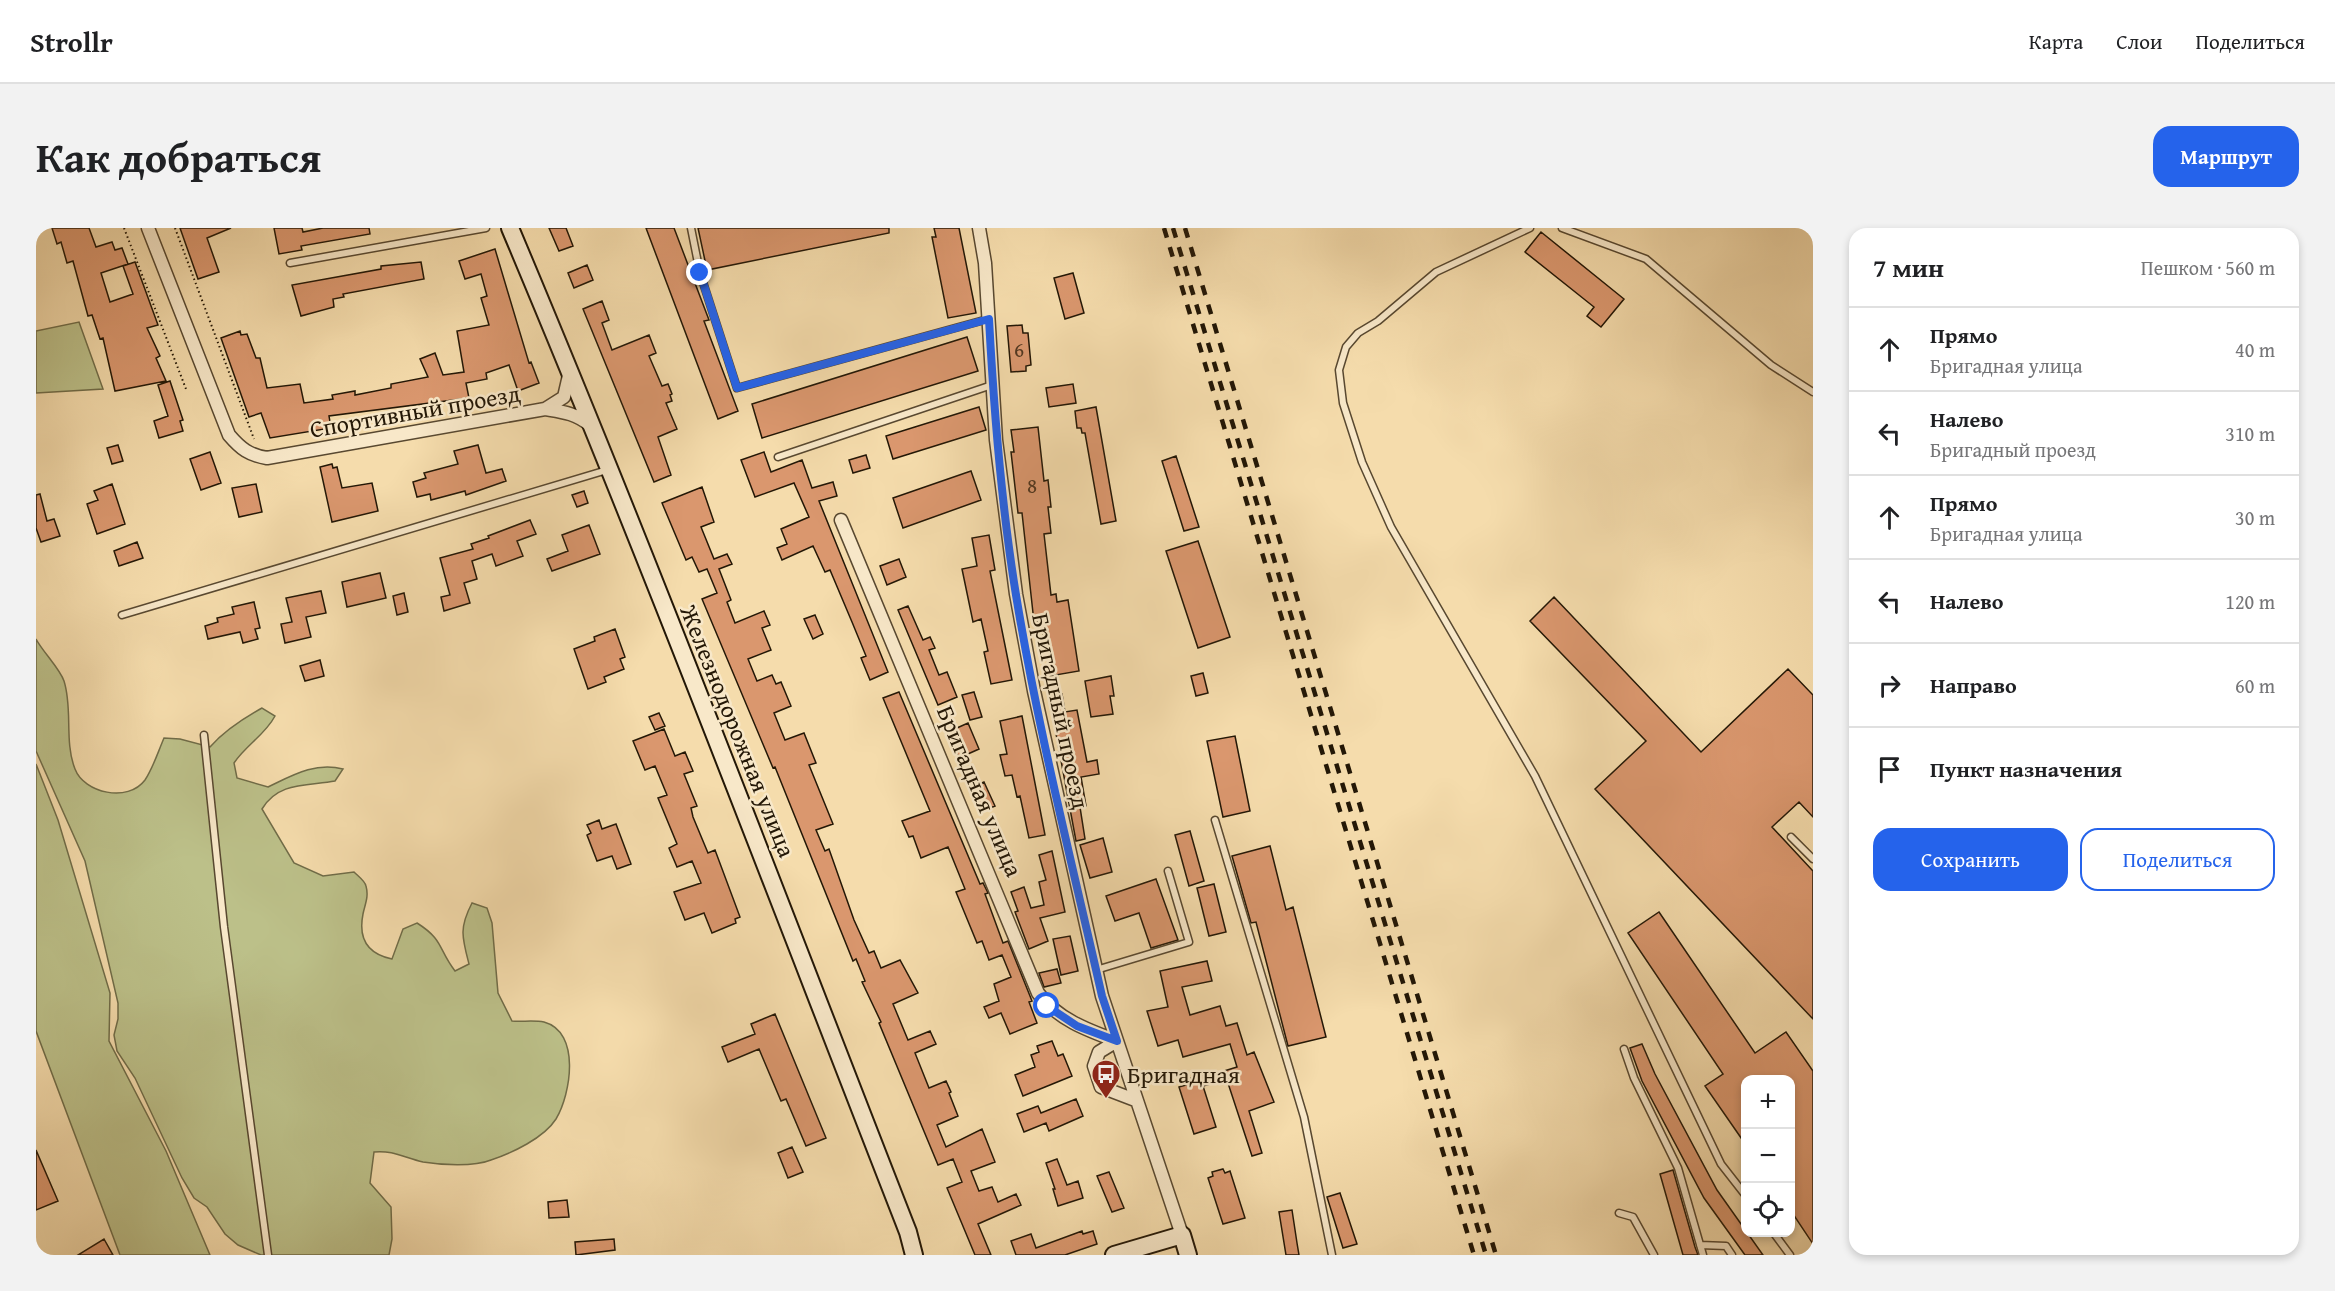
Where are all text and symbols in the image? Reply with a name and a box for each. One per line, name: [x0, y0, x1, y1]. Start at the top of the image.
text: Strollr: [30, 21, 113, 62]
text: Карта: [2029, 26, 2083, 57]
text: Слои: [2116, 26, 2162, 57]
text: Поделиться: [2195, 26, 2305, 57]
text: Как добраться: [36, 126, 321, 187]
button: Маршрут: [2153, 126, 2299, 187]
text: 7 мин: [1873, 248, 1944, 287]
text: Пешком · 560 m: [2141, 253, 2275, 282]
route end: [686, 259, 712, 285]
text: Прямо: [1930, 319, 1997, 351]
icon: ahead: [1873, 333, 1906, 366]
house number: 6: [1014, 334, 1024, 365]
text: 40 m: [2235, 335, 2275, 364]
text: Бригадная улица: [1930, 351, 2083, 380]
street label: Спортивный проезд: [307, 375, 523, 447]
text: Налево: [1930, 403, 2003, 435]
icon: left: [1873, 417, 1906, 450]
text: 310 m: [2225, 419, 2275, 448]
text: Бригадный проезд: [1930, 435, 2096, 464]
house number: 8: [1027, 470, 1037, 501]
text: Прямо: [1930, 487, 1997, 519]
icon: ahead: [1873, 501, 1906, 534]
text: 30 m: [2235, 503, 2275, 532]
text: Бригадная улица: [1930, 519, 2083, 548]
icon: left: [1873, 585, 1906, 618]
text: Налево: [1930, 585, 2003, 617]
text: 120 m: [2225, 587, 2275, 616]
street label: Железнодорожная улица: [671, 599, 805, 863]
street label: Бригадный проезд: [1023, 610, 1099, 812]
icon: right: [1873, 669, 1906, 702]
text: Направо: [1930, 669, 2017, 701]
text: 60 m: [2235, 671, 2275, 700]
street label: Бригадная улица: [928, 700, 1032, 883]
icon: arrive: [1873, 753, 1906, 786]
text: Пункт назначения: [1930, 753, 2122, 785]
button: Сохранить: [1873, 828, 2068, 891]
button: Поделиться: [2080, 828, 2275, 891]
route start: [1033, 992, 1059, 1018]
place label: Бригадная: [1127, 1057, 1240, 1092]
bus stop icon: Бригадная: [1090, 1058, 1122, 1100]
map controls: [1741, 1075, 1795, 1237]
button: +: [1741, 1075, 1795, 1129]
button: −: [1741, 1129, 1795, 1183]
button: locate: [1741, 1183, 1795, 1237]

